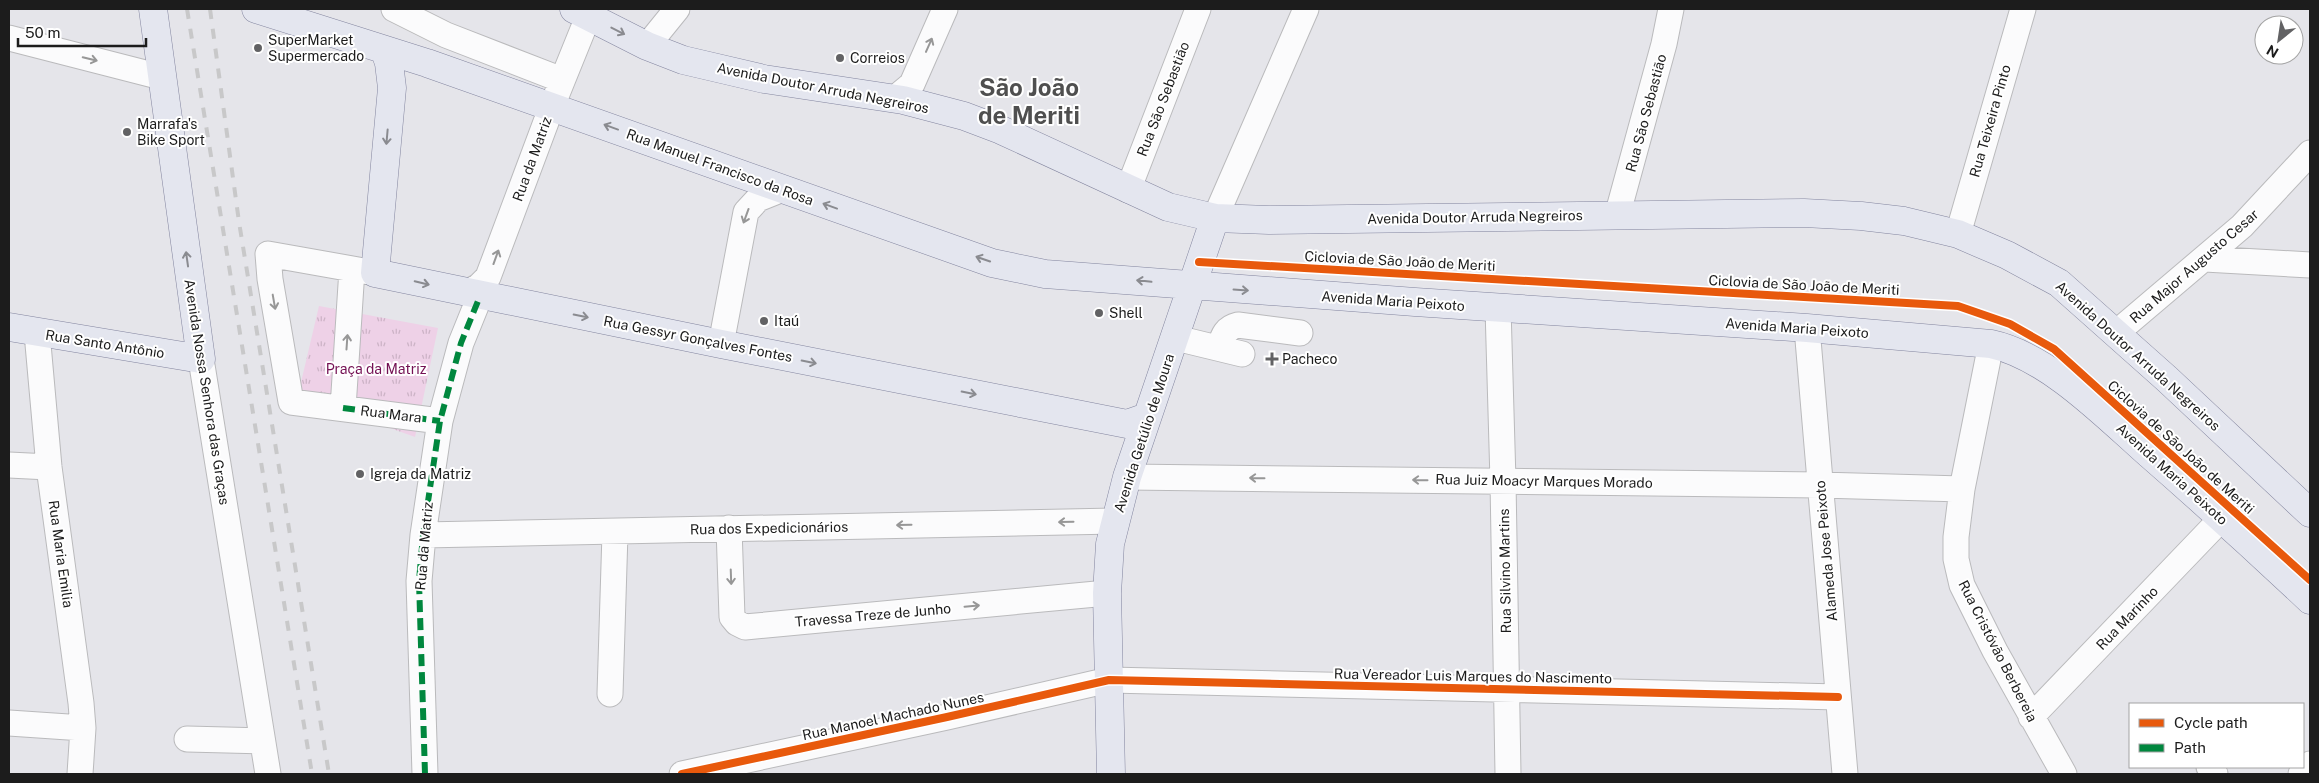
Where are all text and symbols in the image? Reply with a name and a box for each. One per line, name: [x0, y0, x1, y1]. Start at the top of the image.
scale bar: [18, 15, 145, 47]
north arrow: [2254, 15, 2304, 65]
text: 50 m: [25, 24, 60, 41]
one-way arrow: [610, 27, 625, 37]
place label: SuperMarket Supermercado: [268, 32, 364, 64]
one-way arrow: [925, 38, 935, 53]
street label: Rua São Sebastião: [1134, 39, 1192, 159]
marker: SuperMarket Supermercado: [252, 42, 264, 54]
text: N: [2264, 42, 2281, 61]
place label: Correios: [850, 50, 905, 66]
marker: Correios: [834, 52, 846, 64]
street label: Rua São Sebastião: [1623, 52, 1669, 174]
one-way arrow: [81, 54, 97, 64]
street label: Avenida Doutor Arruda Negreiros: [716, 60, 930, 116]
street label: Rua Teixeira Pinto: [1966, 63, 2014, 179]
district label: São João de Meriti: [978, 73, 1080, 129]
street label: Rua da Matriz: [509, 114, 555, 203]
place label: Marrafa's Bike Sport: [137, 116, 205, 148]
one-way arrow: [603, 122, 619, 132]
marker: Marrafa's Bike Sport: [121, 126, 133, 138]
street label: Rua Manuel Francisco da Rosa: [624, 126, 816, 208]
one-way arrow: [383, 129, 392, 145]
one-way arrow: [822, 201, 838, 210]
street label: Rua Major Augusto Cesar: [2126, 206, 2262, 326]
street label: Avenida Doutor Arruda Negreiros: [1367, 207, 1583, 227]
one-way arrow: [741, 208, 750, 223]
street label: Ciclovia de São João de Meriti: [1304, 248, 1496, 274]
one-way arrow: [492, 249, 501, 265]
one-way arrow: [182, 251, 192, 267]
one-way arrow: [975, 254, 991, 264]
street label: Ciclovia de São João de Meriti: [1708, 272, 1900, 298]
one-way arrow: [1136, 276, 1152, 286]
street label: Avenida Nossa Senhora das Graças: [181, 278, 233, 506]
street label: Avenida Doutor Arruda Negreiros: [2053, 278, 2223, 434]
one-way arrow: [414, 279, 430, 288]
one-way arrow: [1232, 285, 1248, 294]
street label: Avenida Maria Peixoto: [1321, 288, 1465, 314]
one-way arrow: [270, 294, 280, 310]
place label: Shell: [1109, 305, 1143, 321]
marker: Shell: [1093, 307, 1105, 319]
one-way arrow: [573, 312, 589, 322]
street label: Rua Gessyr Gonçalves Fontes: [602, 313, 794, 365]
place label: Itaú: [774, 313, 799, 329]
marker: Itaú: [758, 315, 770, 327]
street label: Avenida Maria Peixoto: [1725, 315, 1869, 341]
street label: Rua Santo Antônio: [44, 327, 166, 361]
one-way arrow: [342, 334, 352, 350]
place label: Pacheco: [1282, 351, 1338, 367]
street label: Avenida Getúlio de Moura: [1111, 352, 1177, 514]
marker: Pacheco: [1266, 353, 1278, 365]
one-way arrow: [801, 357, 817, 367]
park label: Praça da Matriz: [326, 361, 427, 377]
street label: Ciclovia de São João de Meriti: [2105, 377, 2257, 517]
one-way arrow: [961, 388, 977, 398]
street label: Rua Mara: [359, 402, 423, 426]
street label: Avenida Maria Peixoto: [2113, 420, 2231, 528]
place label: Igreja da Matriz: [370, 466, 471, 482]
marker: Igreja da Matriz: [354, 468, 366, 480]
street label: Rua Juiz Moacyr Marques Morado: [1435, 471, 1653, 491]
one-way arrow: [1249, 473, 1266, 483]
one-way arrow: [1412, 475, 1428, 485]
street label: Alameda Jose Peixoto: [1812, 480, 1840, 622]
street label: Rua Maria Emilia: [46, 499, 76, 609]
street label: Rua da Matriz: [412, 501, 436, 591]
street label: Rua Silvino Martins: [1496, 508, 1514, 634]
one-way arrow: [1058, 517, 1074, 527]
street label: Rua dos Expedicionários: [690, 519, 848, 537]
one-way arrow: [896, 520, 912, 530]
one-way arrow: [726, 568, 736, 584]
street label: Rua Cristóvão Berbereia: [1955, 578, 2041, 724]
street label: Rua Marinho: [2093, 583, 2161, 653]
street label: Travessa Treze de Junho: [794, 600, 952, 630]
one-way arrow: [964, 601, 980, 611]
street label: Rua Vereador Luis Marques do Nascimento: [1334, 666, 1612, 686]
street label: Rua Manoel Machado Nunes: [801, 689, 985, 743]
legend: [2129, 703, 2304, 768]
text: Cycle path: [2174, 714, 2248, 731]
text: Path: [2174, 739, 2206, 756]

